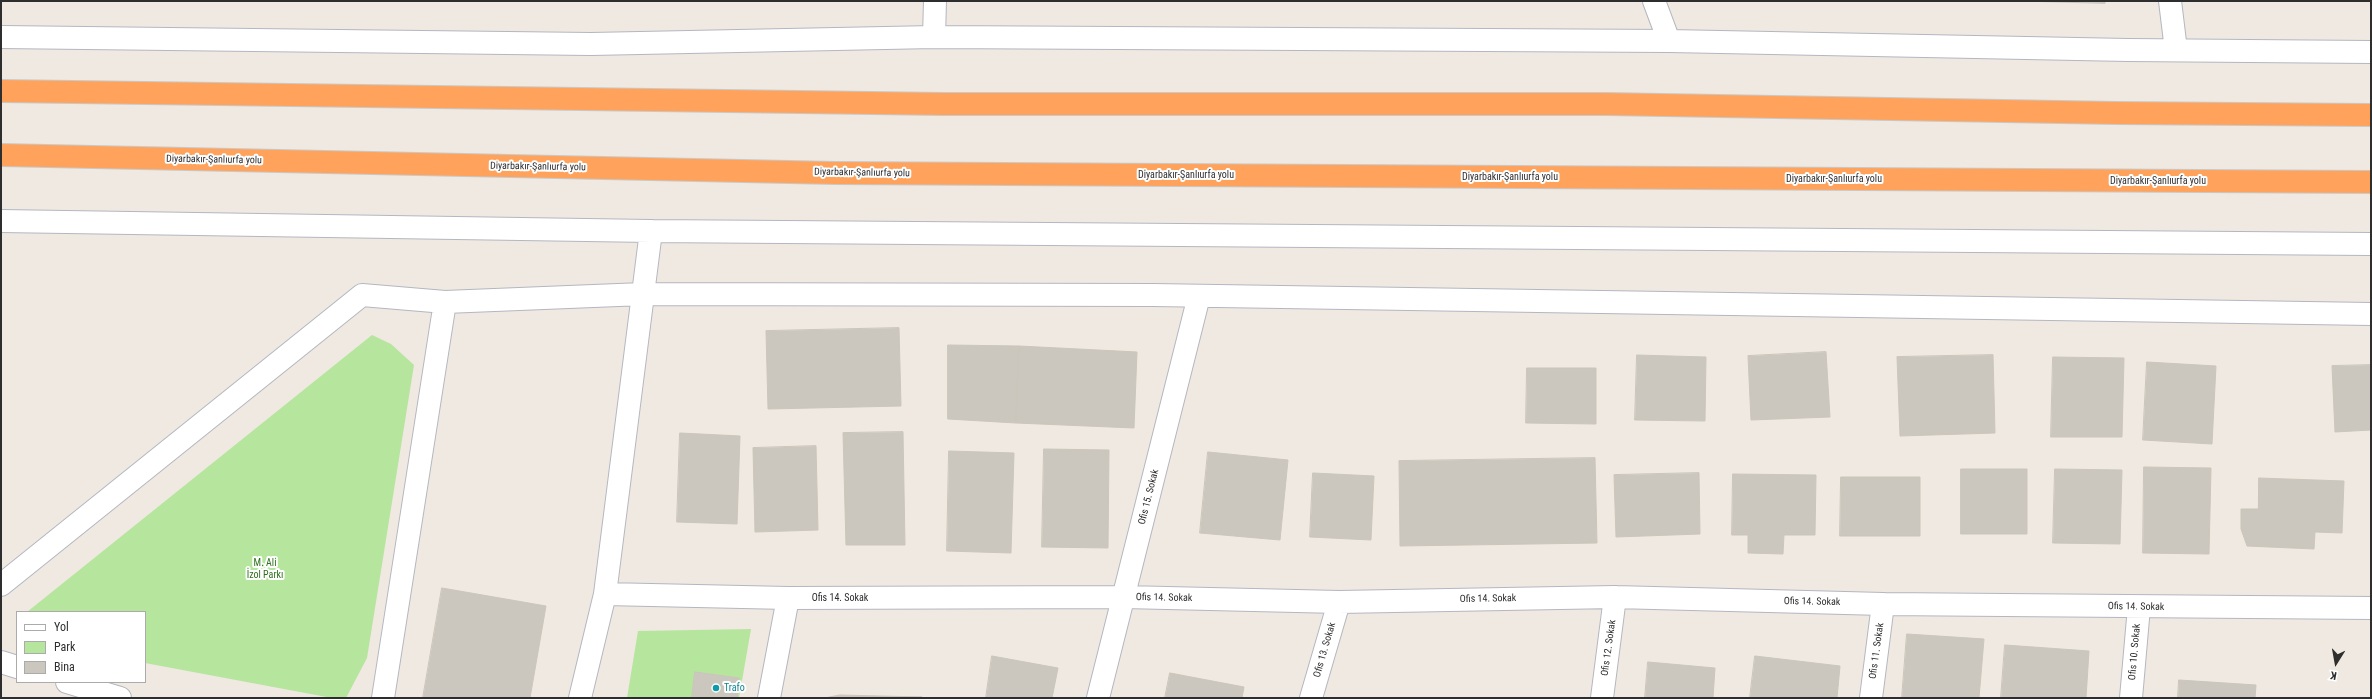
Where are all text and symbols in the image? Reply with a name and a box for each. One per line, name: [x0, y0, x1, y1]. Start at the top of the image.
street label: Diyarbakır-Şanlıurfa yolu: [166, 153, 262, 167]
street label: Diyarbakır-Şanlıurfa yolu: [490, 160, 586, 174]
street label: Diyarbakır-Şanlıurfa yolu: [814, 166, 910, 180]
street label: Diyarbakır-Şanlıurfa yolu: [1138, 169, 1234, 181]
street label: Diyarbakır-Şanlıurfa yolu: [1462, 171, 1558, 183]
street label: Diyarbakır-Şanlıurfa yolu: [1786, 173, 1882, 185]
street label: Diyarbakır-Şanlıurfa yolu: [2110, 175, 2206, 187]
street label: Ofis 15. Sokak: [1136, 468, 1162, 526]
park label: M. Ali İzol Parkı: [247, 557, 283, 580]
street label: Ofis 14. Sokak: [812, 592, 868, 604]
street label: Ofis 14. Sokak: [1136, 592, 1192, 604]
street label: Ofis 14. Sokak: [1460, 593, 1516, 605]
street label: Ofis 14. Sokak: [1784, 596, 1840, 608]
street label: Ofis 14. Sokak: [2108, 601, 2164, 613]
legend: [16, 611, 146, 683]
street label: Ofis 12. Sokak: [1599, 619, 1619, 677]
text: Yol: [54, 620, 69, 634]
street label: Ofis 13. Sokak: [1311, 621, 1339, 679]
street label: Ofis 11. Sokak: [1867, 622, 1887, 680]
street label: Ofis 10. Sokak: [2127, 623, 2143, 681]
text: Park: [54, 640, 75, 654]
north arrow: [2316, 643, 2356, 683]
text: Bina: [54, 660, 75, 674]
text: K: [2329, 668, 2338, 682]
place label: Trafo: [724, 682, 745, 694]
marker: Trafo: [711, 683, 721, 693]

